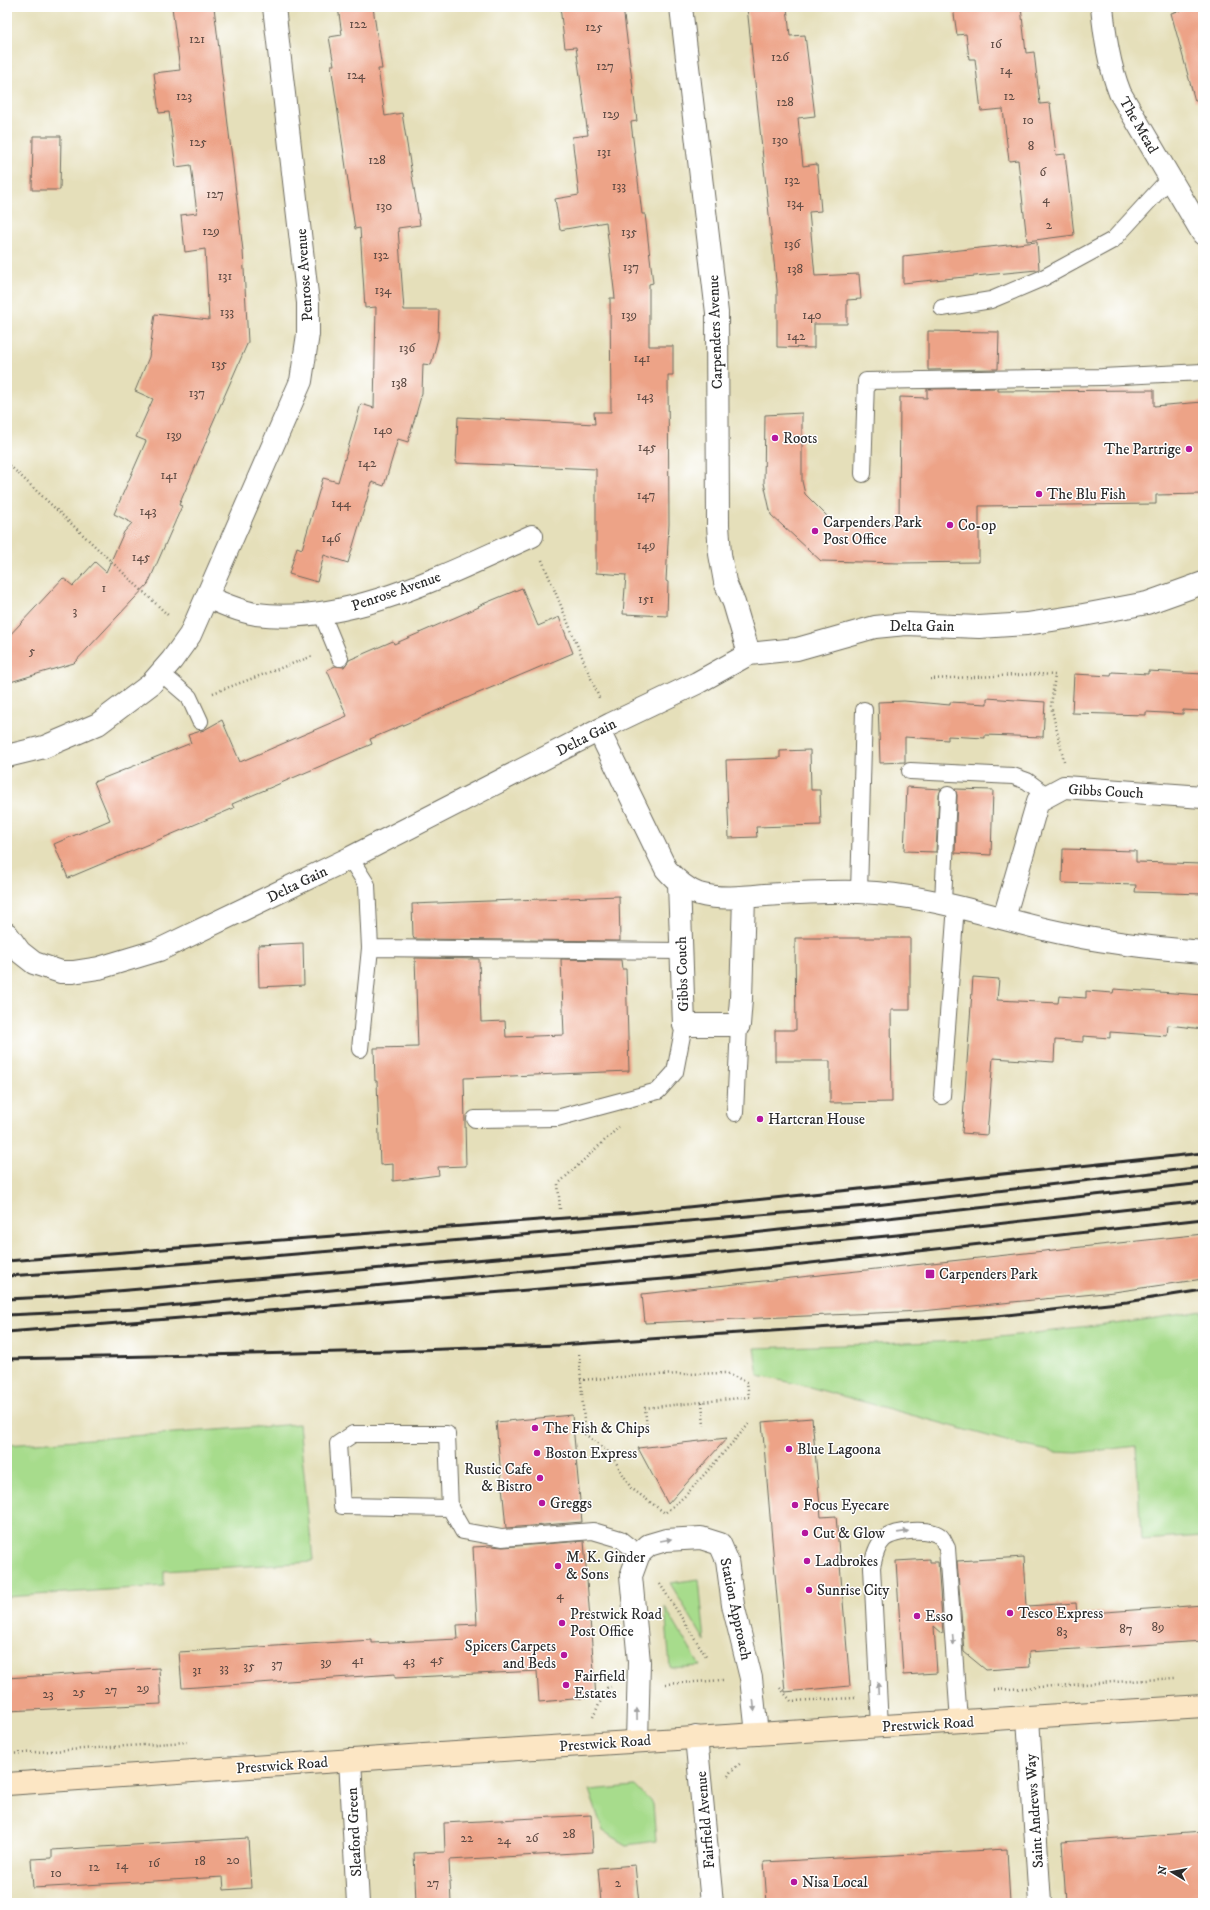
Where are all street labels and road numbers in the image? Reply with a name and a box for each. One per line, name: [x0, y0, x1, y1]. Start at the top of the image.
street label: The Mead: [1115, 94, 1163, 157]
street label: Penrose Avenue: [292, 228, 317, 322]
street label: Carpenders Avenue: [704, 275, 727, 389]
street label: Penrose Avenue: [349, 567, 443, 616]
street label: Delta Gain: [890, 617, 955, 636]
street label: Delta Gain: [553, 714, 620, 761]
street label: Gibbs Couch: [1068, 780, 1144, 803]
street label: Delta Gain: [264, 862, 331, 907]
street label: Gibbs Couch: [672, 936, 693, 1012]
street label: Station Approach: [715, 1556, 756, 1662]
street label: Prestwick Road: [882, 1713, 975, 1736]
street label: Prestwick Road: [559, 1731, 652, 1756]
street label: Saint Andrews Way: [1021, 1752, 1048, 1869]
street label: Prestwick Road: [236, 1753, 329, 1778]
street label: Fairfield Avenue: [692, 1770, 719, 1869]
street label: Sleaford Green: [343, 1787, 366, 1877]

